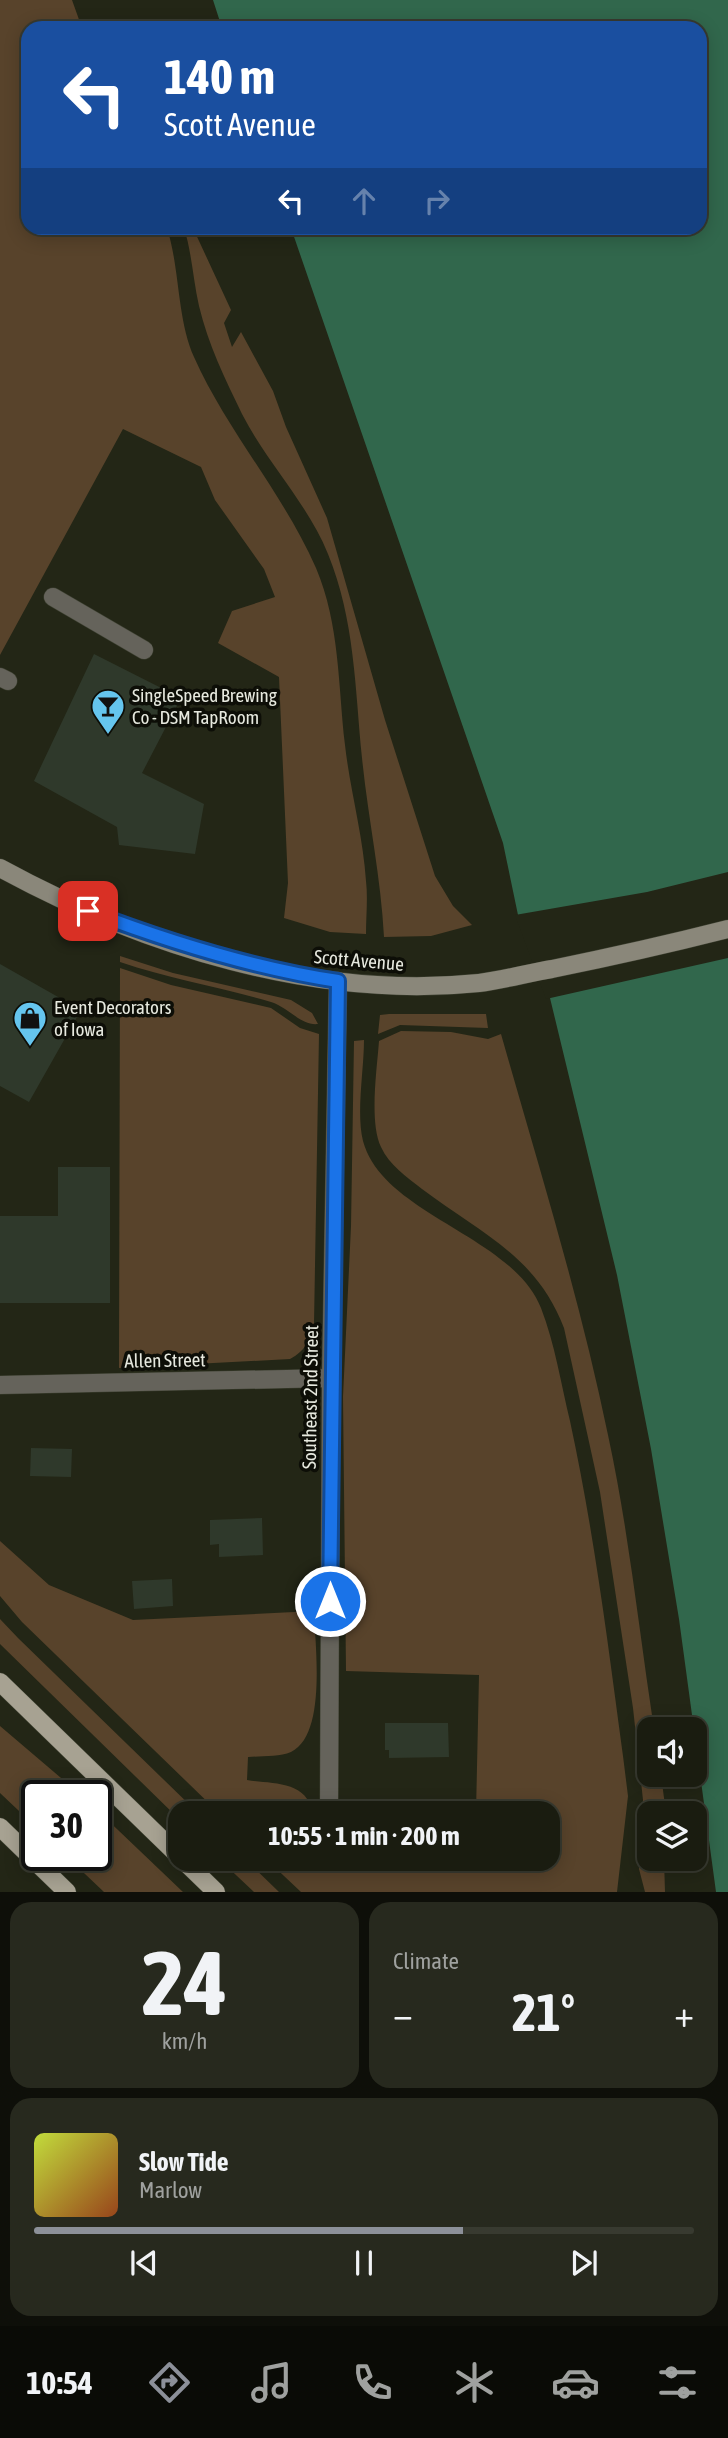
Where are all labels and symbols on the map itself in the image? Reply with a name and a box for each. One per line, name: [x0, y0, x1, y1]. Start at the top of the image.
place label: SingleSpeed Brewing Co - DSM TapRoom: [132, 684, 278, 728]
bar icon: SingleSpeed Brewing Co - DSM TapRoom: [89, 687, 127, 736]
pin: [58, 881, 118, 941]
street label: Scott Avenue: [313, 945, 405, 975]
place label: Event Decorators of Iowa: [54, 996, 172, 1040]
shop icon: Event Decorators of Iowa: [11, 999, 49, 1048]
street label: Southeast 2nd Street: [298, 1325, 322, 1469]
street label: Allen Street: [124, 1348, 206, 1372]
position arrow: [293, 1564, 367, 1638]
speed limit sign: 30: [21, 1780, 112, 1871]

